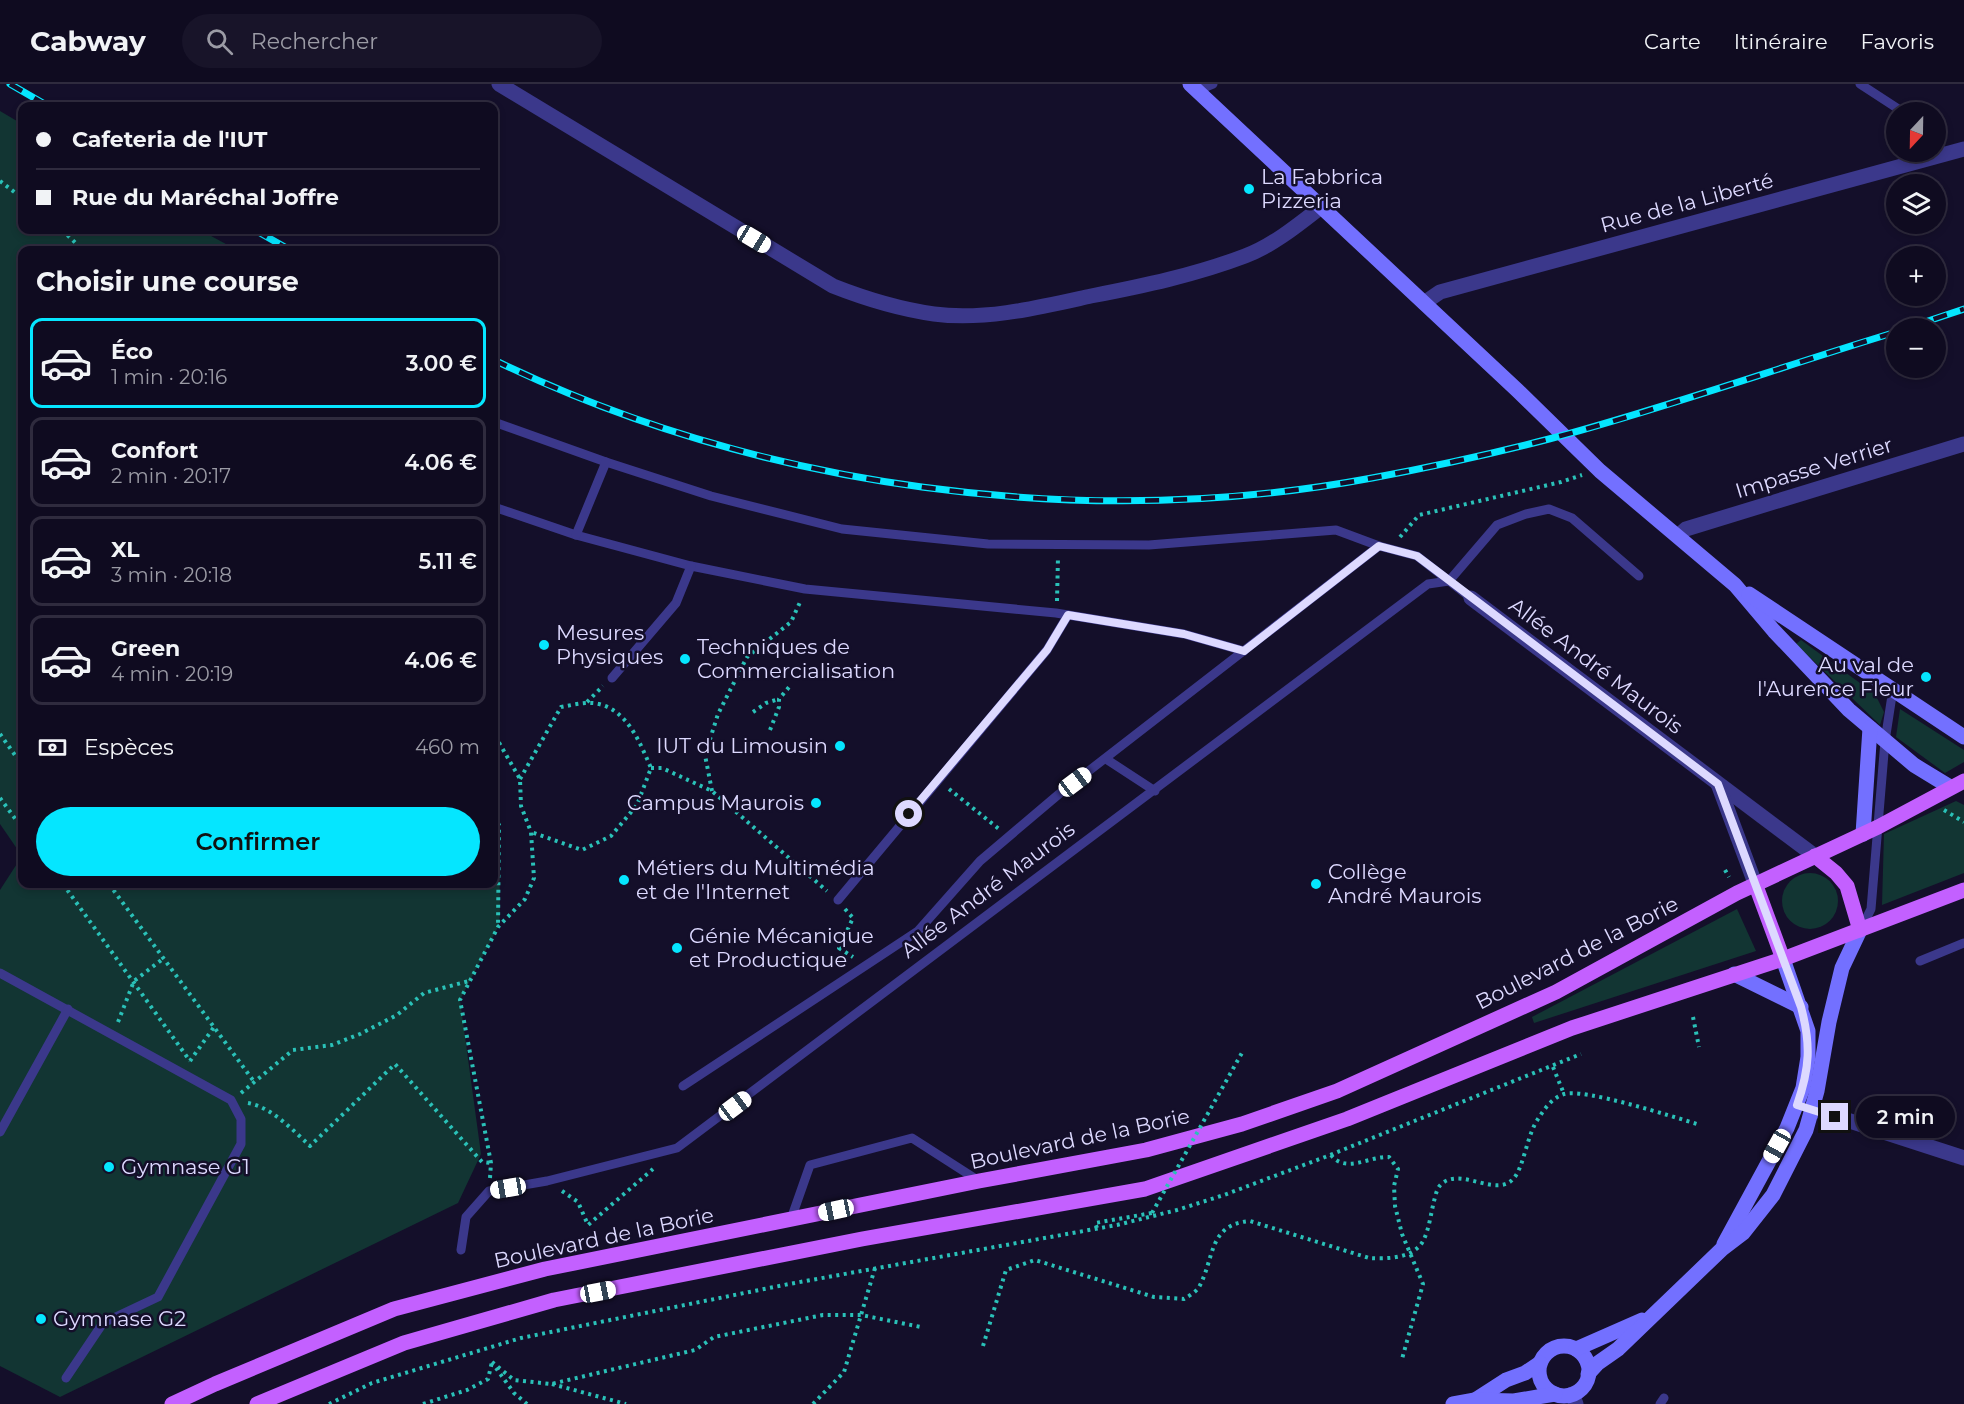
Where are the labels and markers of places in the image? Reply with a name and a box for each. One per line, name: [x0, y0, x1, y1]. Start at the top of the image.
place label: La Fabbrica Pizzeria: [1261, 164, 1383, 213]
marker: La Fabbrica Pizzeria: [1242, 182, 1256, 196]
place label: Mesures Physiques: [556, 620, 663, 669]
place label: Techniques de Commercialisation: [697, 634, 895, 683]
marker: Mesures Physiques: [537, 638, 551, 652]
marker: Techniques de Commercialisation: [678, 652, 692, 666]
place label: Au val de l'Aurence Fleur: [1757, 652, 1914, 701]
marker: Au val de l'Aurence Fleur: [1919, 670, 1933, 684]
place label: IUT du Limousin: [656, 733, 828, 758]
marker: IUT du Limousin: [833, 739, 847, 753]
place label: Campus Maurois: [627, 790, 804, 815]
marker: Campus Maurois: [809, 796, 823, 810]
place label: Métiers du Multimédia et de l'Internet: [636, 855, 875, 904]
place label: Collège André Maurois: [1328, 859, 1482, 908]
marker: Métiers du Multimédia et de l'Internet: [617, 873, 631, 887]
marker: Collège André Maurois: [1309, 877, 1323, 891]
place label: Génie Mécanique et Productique: [689, 923, 874, 972]
marker: Génie Mécanique et Productique: [670, 941, 684, 955]
place label: Gymnase G1: [121, 1154, 250, 1179]
marker: Gymnase G1: [102, 1160, 116, 1174]
place label: Gymnase G2: [53, 1306, 186, 1331]
marker: Gymnase G2: [34, 1312, 48, 1326]

